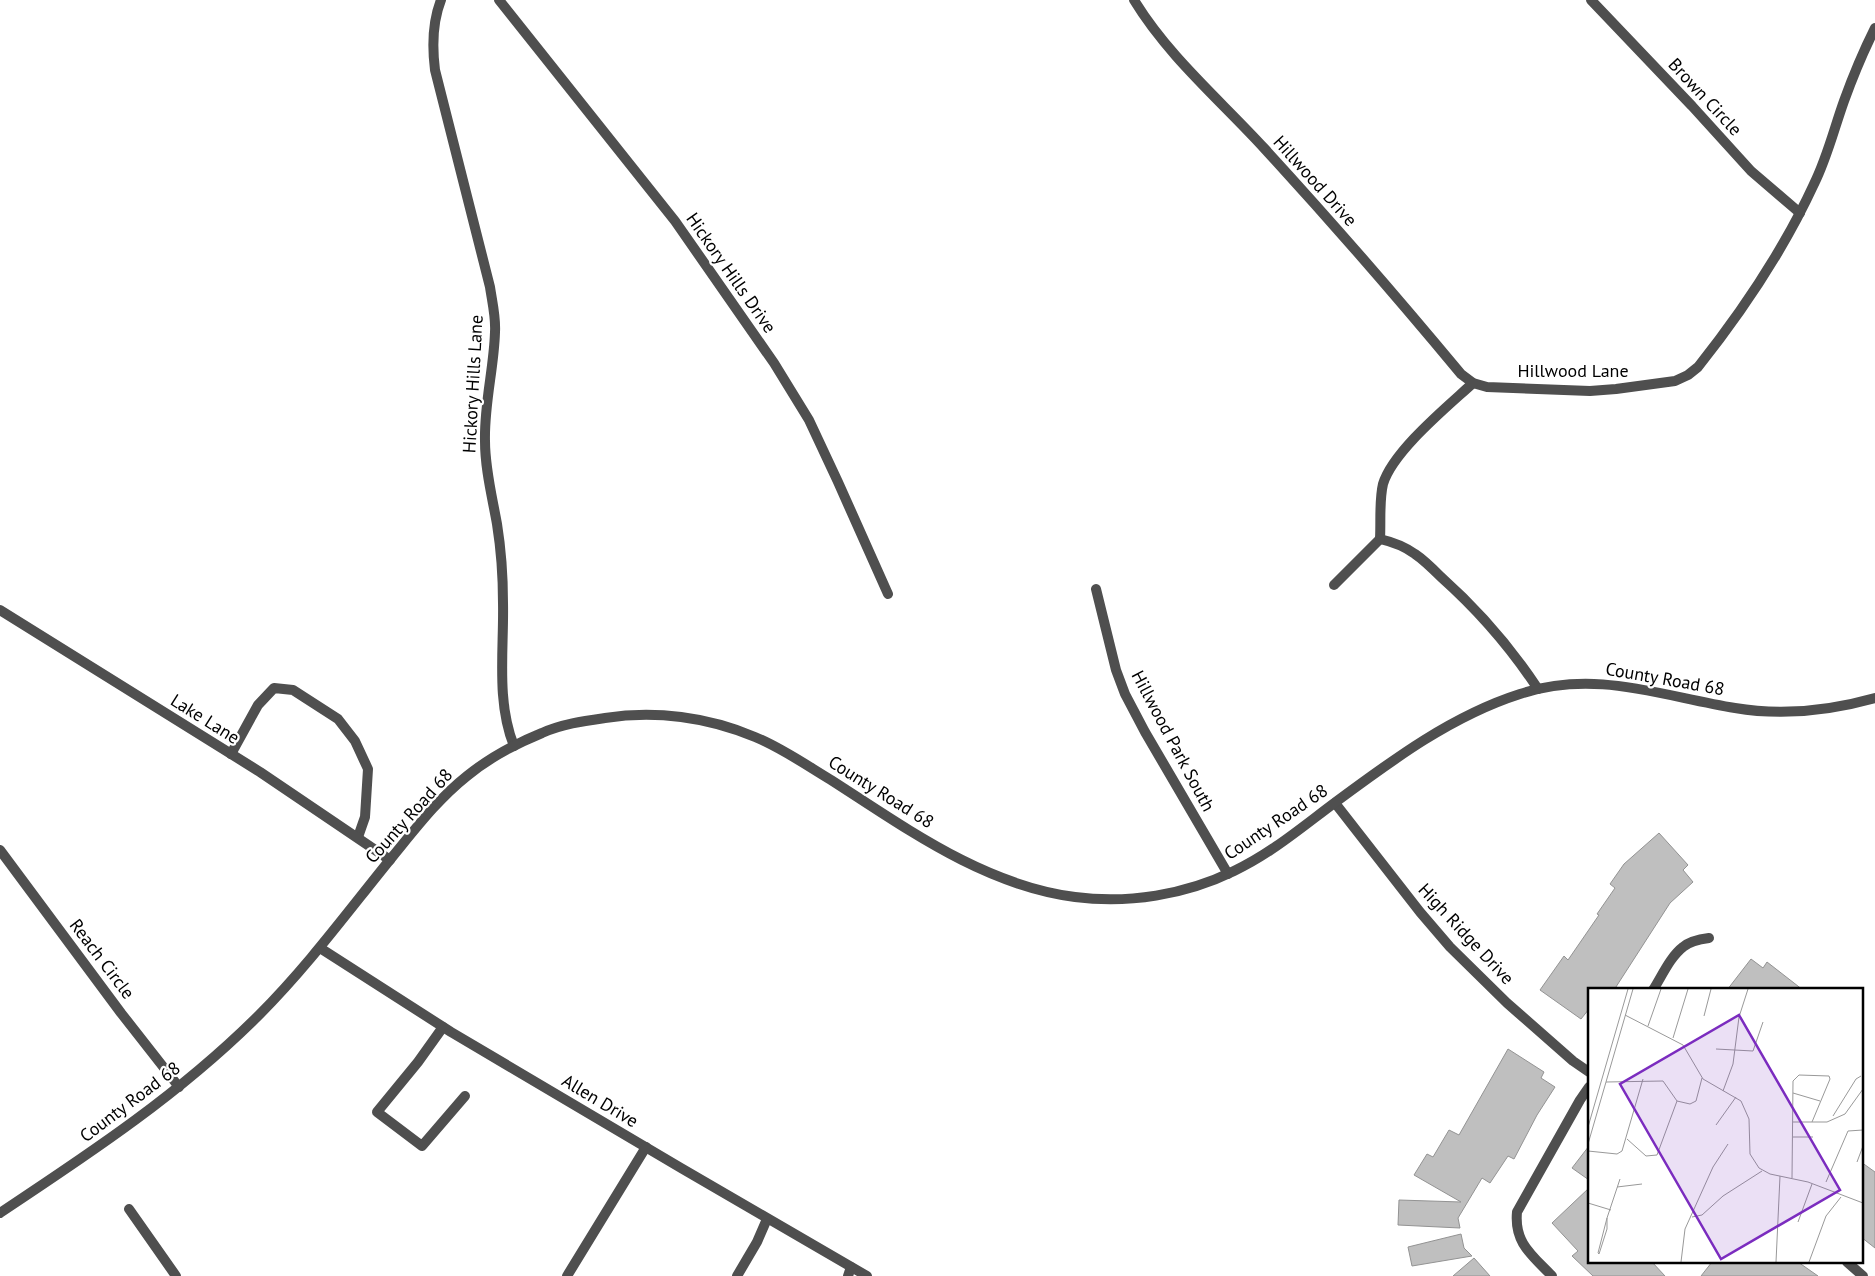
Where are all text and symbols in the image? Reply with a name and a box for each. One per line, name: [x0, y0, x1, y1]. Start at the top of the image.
street label: Brown Circle: [1664, 53, 1747, 140]
street label: Hillwood Drive: [1268, 130, 1362, 231]
street label: Hickory Hills Drive: [681, 208, 782, 337]
street label: Hickory Hills Lane: [457, 314, 488, 454]
street label: Hillwood Lane: [1517, 359, 1629, 382]
street label: County Road 68: [1604, 657, 1726, 700]
street label: Hillwood Park South: [1127, 666, 1220, 815]
street label: Lake Lane: [166, 688, 244, 749]
street label: County Road 68: [824, 750, 938, 833]
street label: County Road 68: [360, 763, 457, 868]
street label: County Road 68: [1220, 778, 1332, 865]
street label: High Ridge Drive: [1413, 878, 1519, 989]
street label: Reach Circle: [65, 914, 140, 1003]
inset map: [1588, 988, 1862, 1264]
street label: County Road 68: [75, 1056, 185, 1147]
street label: Allen Drive: [558, 1069, 643, 1132]

